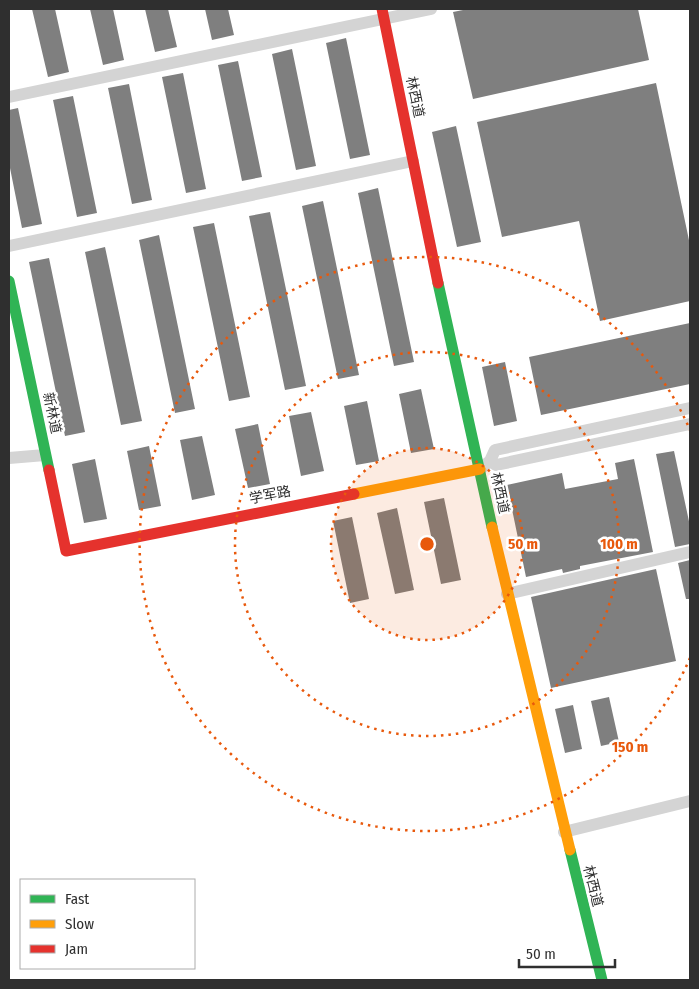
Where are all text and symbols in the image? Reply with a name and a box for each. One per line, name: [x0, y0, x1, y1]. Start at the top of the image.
street label: 林西道: [402, 75, 428, 119]
street label: 新林道: [39, 391, 65, 435]
street label: 林西道: [487, 471, 513, 515]
street label: 学军路: [248, 483, 292, 507]
centre of rings: [418, 535, 436, 553]
text: 50 m: [508, 535, 538, 553]
text: 100 m: [600, 535, 638, 553]
text: 150 m: [612, 738, 648, 756]
street label: 林西道: [580, 864, 606, 908]
legend: [20, 879, 195, 969]
text: Fast: [65, 890, 89, 908]
text: Slow: [65, 915, 94, 933]
scale bar: [519, 936, 615, 968]
text: Jam: [65, 940, 88, 958]
text: 50 m: [526, 945, 556, 963]

